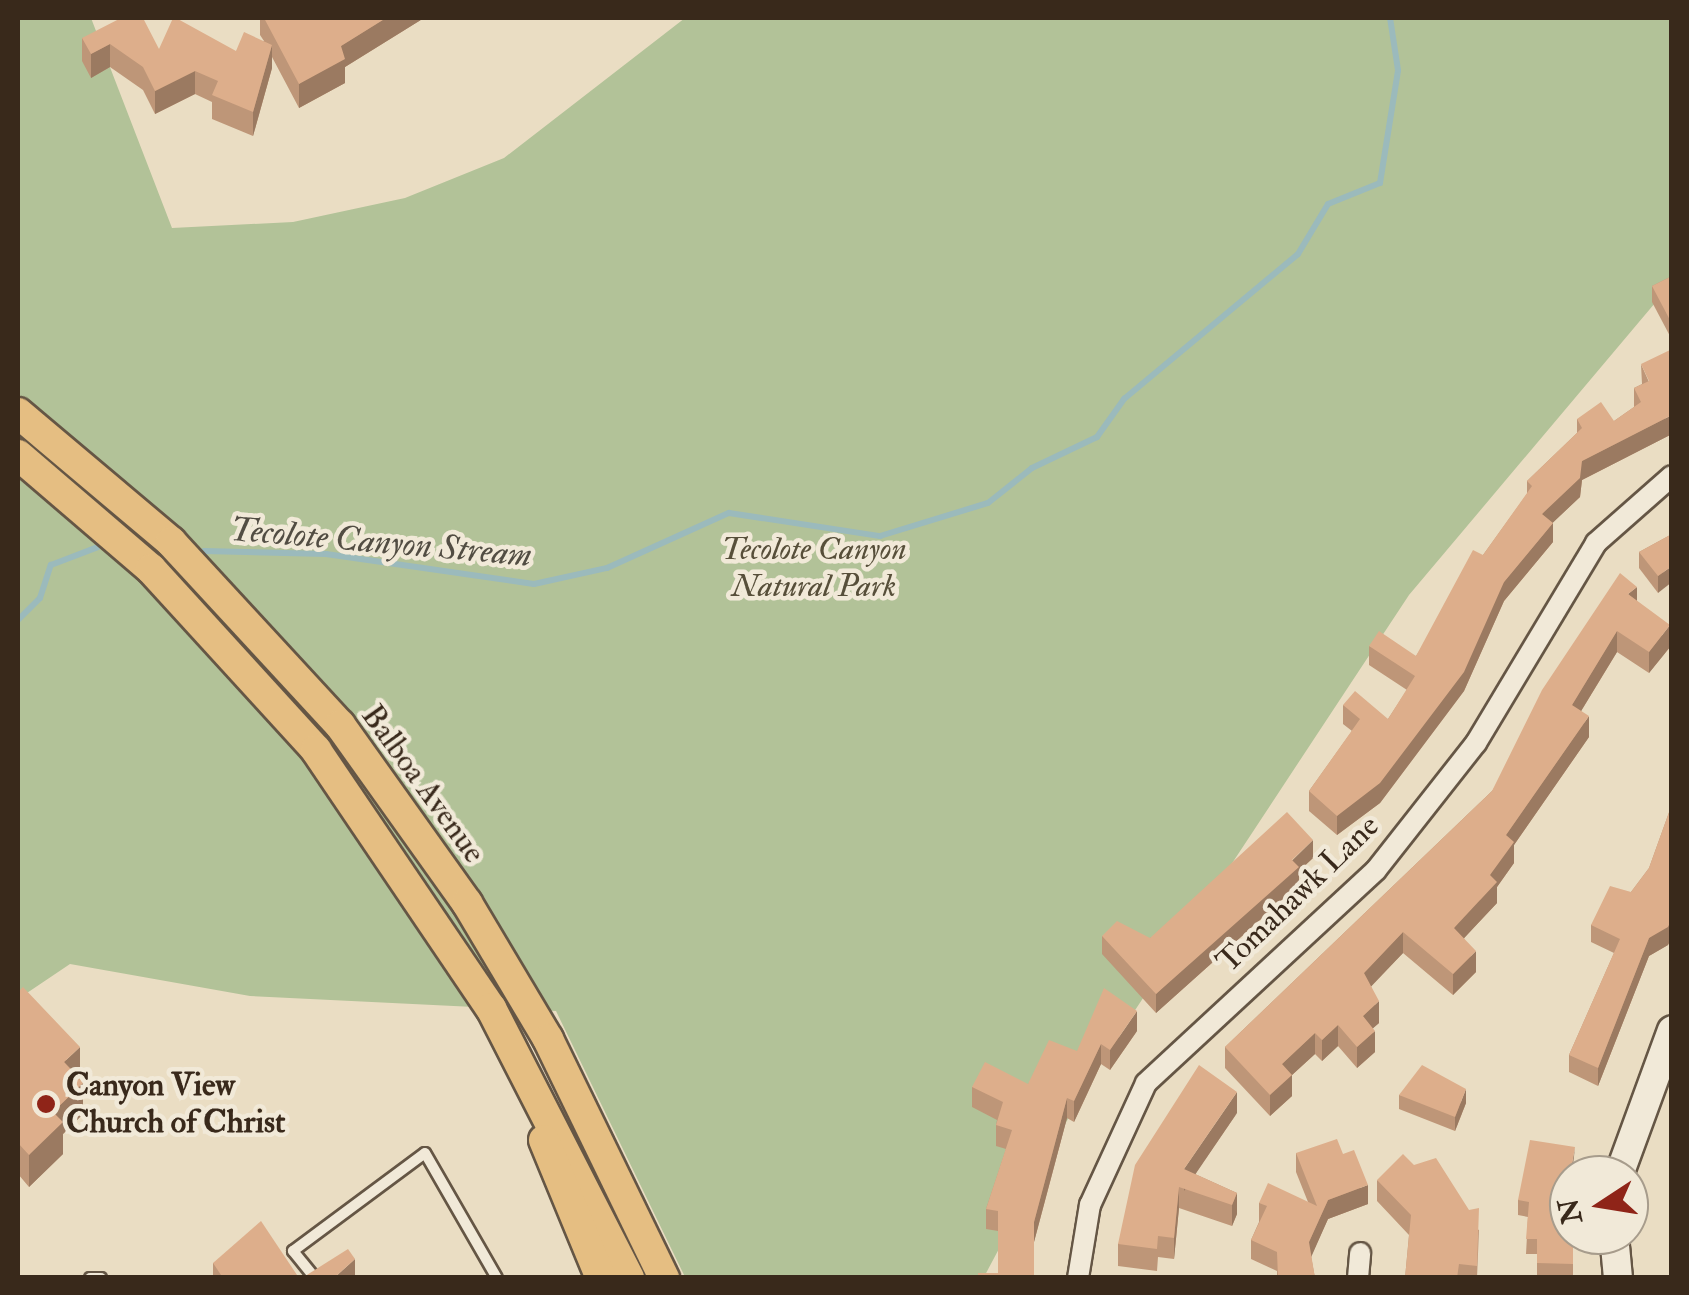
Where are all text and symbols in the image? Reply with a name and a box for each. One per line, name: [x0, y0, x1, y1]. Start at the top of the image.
water label: Tecolote Canyon Stream: [229, 508, 533, 576]
park label: Tecolote Canyon Natural Park: [721, 531, 907, 606]
street label: Balboa Avenue: [353, 698, 493, 870]
street label: Tomahawk Lane: [1209, 807, 1387, 981]
place label: Canyon View Church of Christ: [66, 1067, 285, 1142]
marker: Canyon View Church of Christ: [35, 1093, 57, 1115]
north arrow: [1549, 1155, 1649, 1255]
text: N: [1551, 1195, 1591, 1227]

